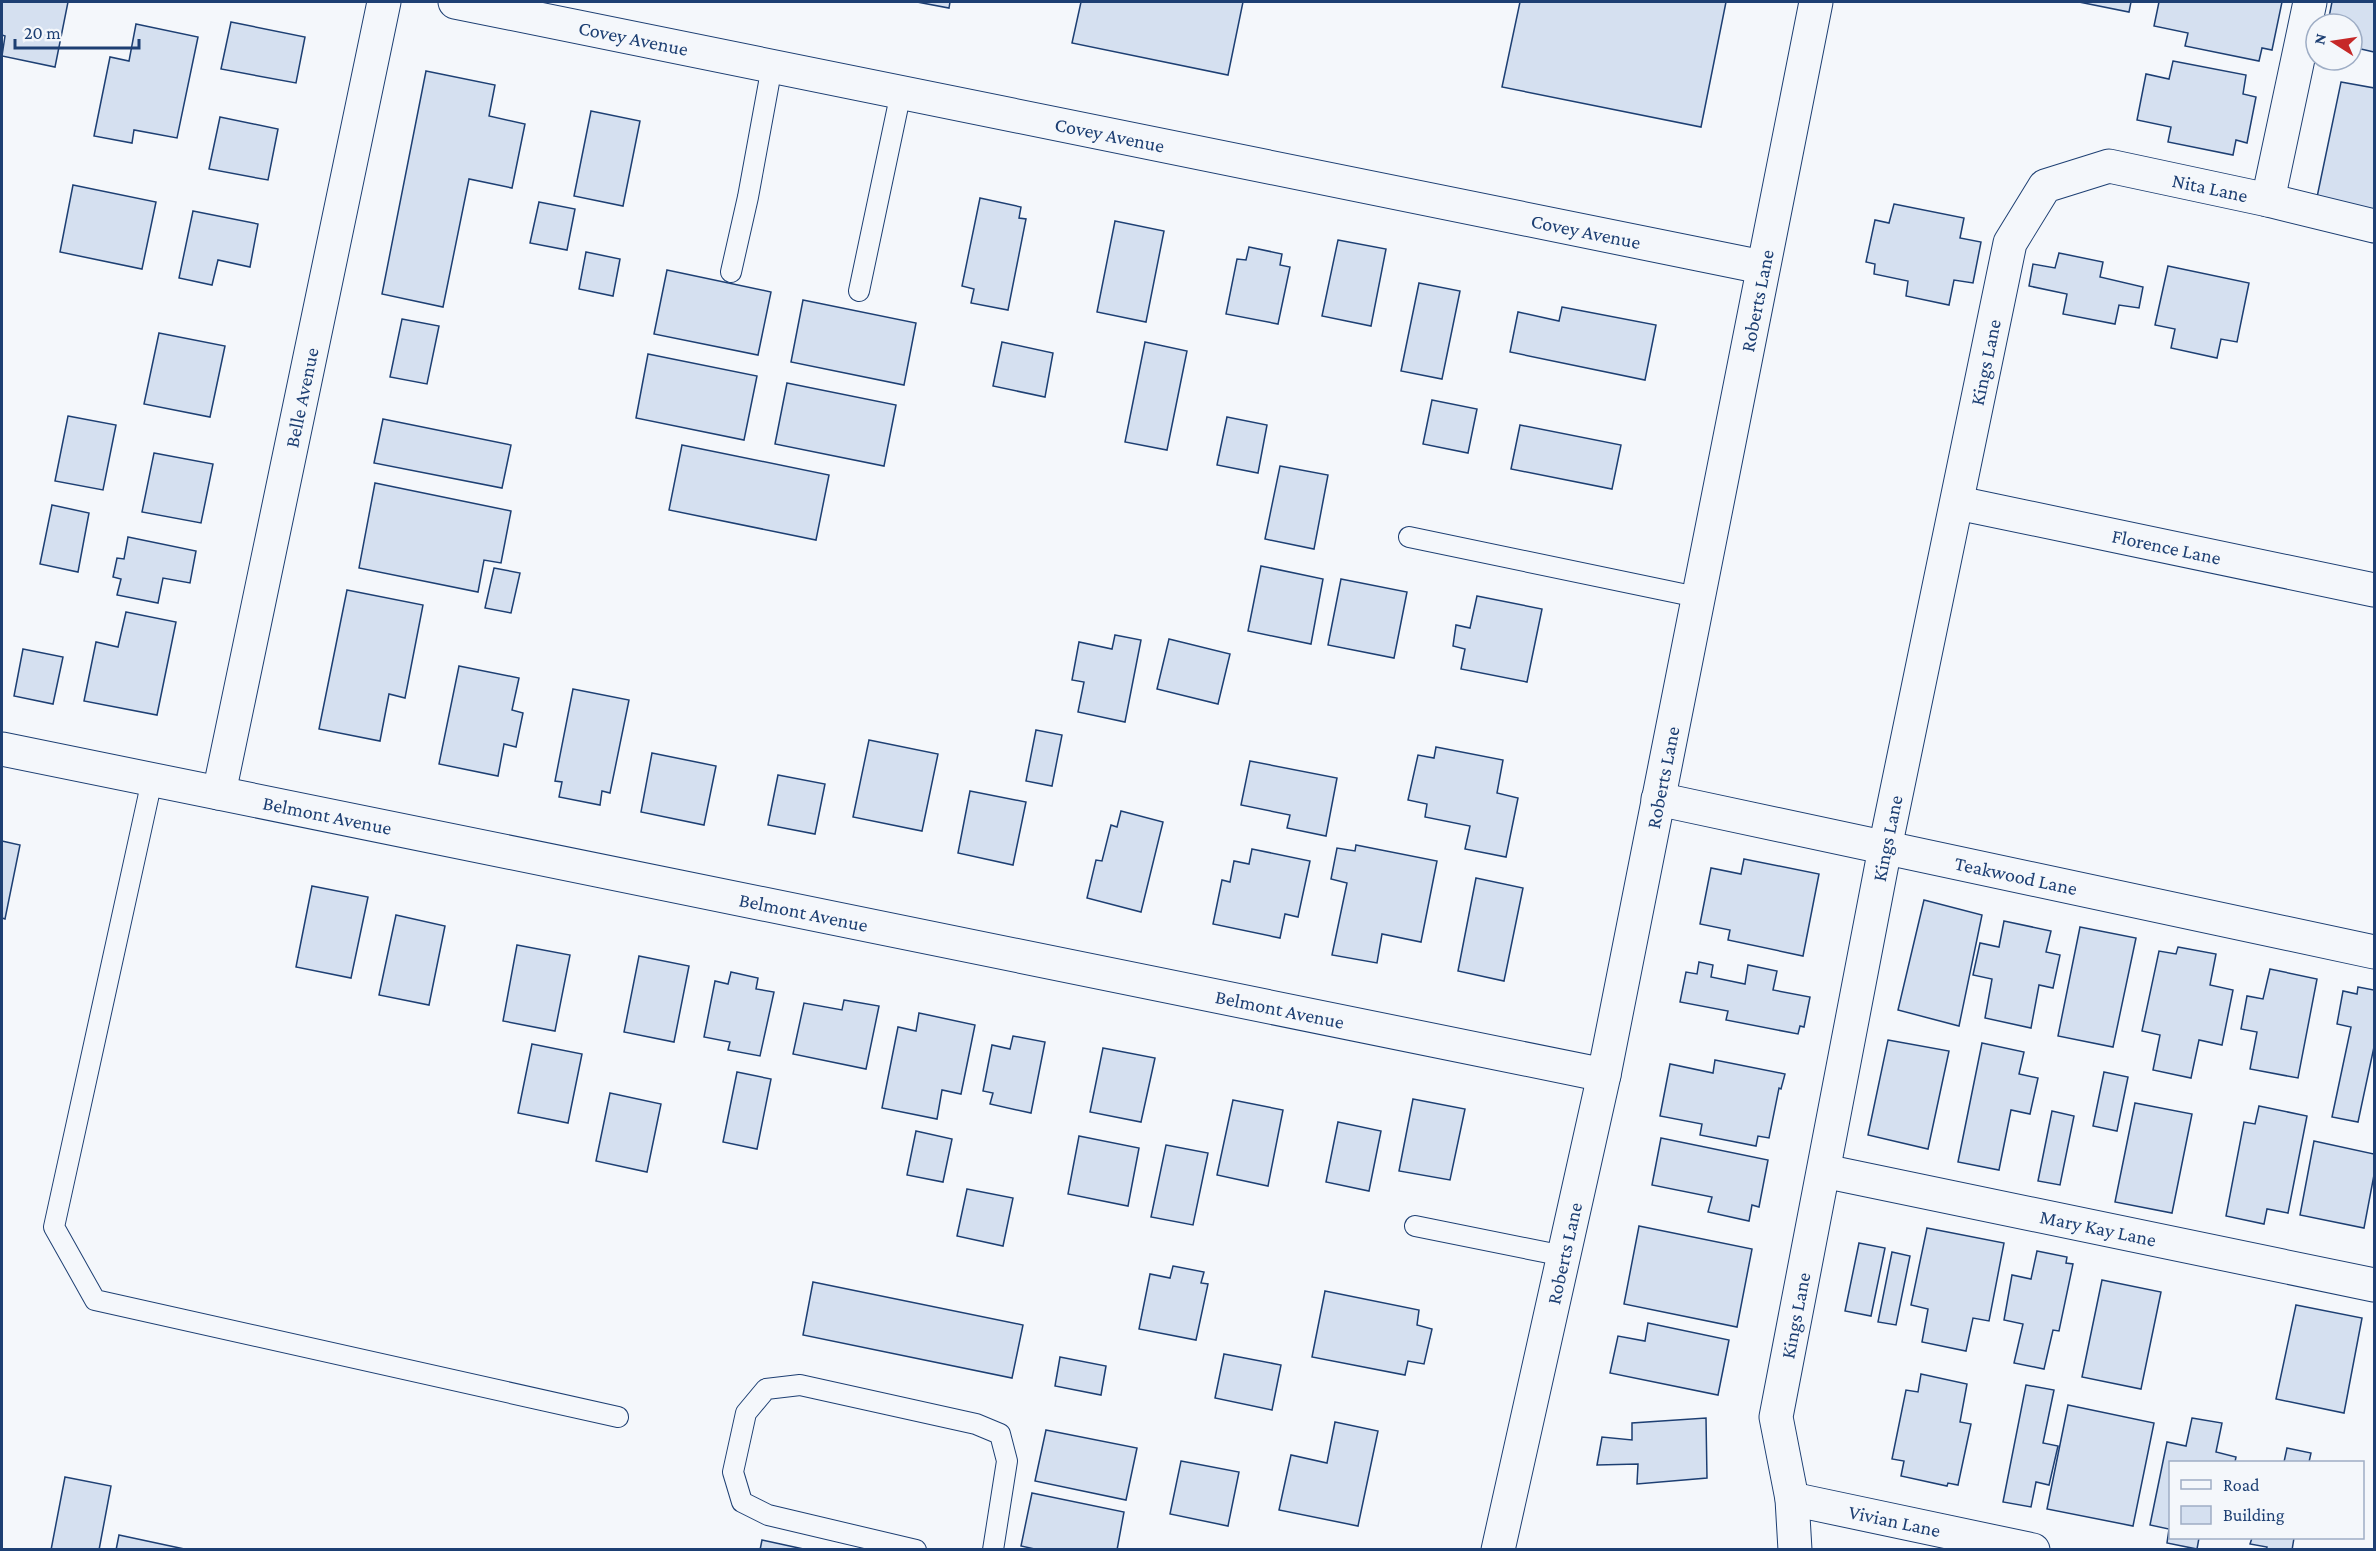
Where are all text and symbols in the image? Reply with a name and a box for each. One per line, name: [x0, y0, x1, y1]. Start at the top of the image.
scale bar: [15, 12, 140, 50]
north arrow: [2304, 12, 2364, 72]
street label: Covey Avenue: [577, 16, 690, 60]
text: 20 m: [24, 23, 61, 43]
text: N: [2310, 32, 2329, 46]
street label: Covey Avenue: [1053, 113, 1167, 157]
street label: Nita Lane: [2170, 169, 2250, 206]
street label: Covey Avenue: [1529, 209, 1643, 253]
street label: Roberts Lane: [1736, 247, 1778, 354]
street label: Kings Lane: [1966, 317, 2005, 407]
street label: Belle Avenue: [280, 345, 323, 450]
street label: Florence Lane: [2110, 524, 2223, 569]
street label: Roberts Lane: [1642, 724, 1684, 830]
street label: Belmont Avenue: [261, 791, 394, 839]
street label: Kings Lane: [1868, 793, 1907, 883]
street label: Teakwood Lane: [1953, 852, 2079, 899]
street label: Belmont Avenue: [737, 888, 870, 936]
street label: Belmont Avenue: [1213, 985, 1346, 1033]
street label: Roberts Lane: [1542, 1200, 1586, 1306]
street label: Mary Kay Lane: [2038, 1205, 2158, 1251]
street label: Kings Lane: [1776, 1270, 1815, 1360]
legend: [2169, 1461, 2364, 1539]
text: Road: [2223, 1475, 2260, 1495]
street label: Vivian Lane: [1847, 1500, 1943, 1541]
text: Building: [2223, 1505, 2285, 1525]

